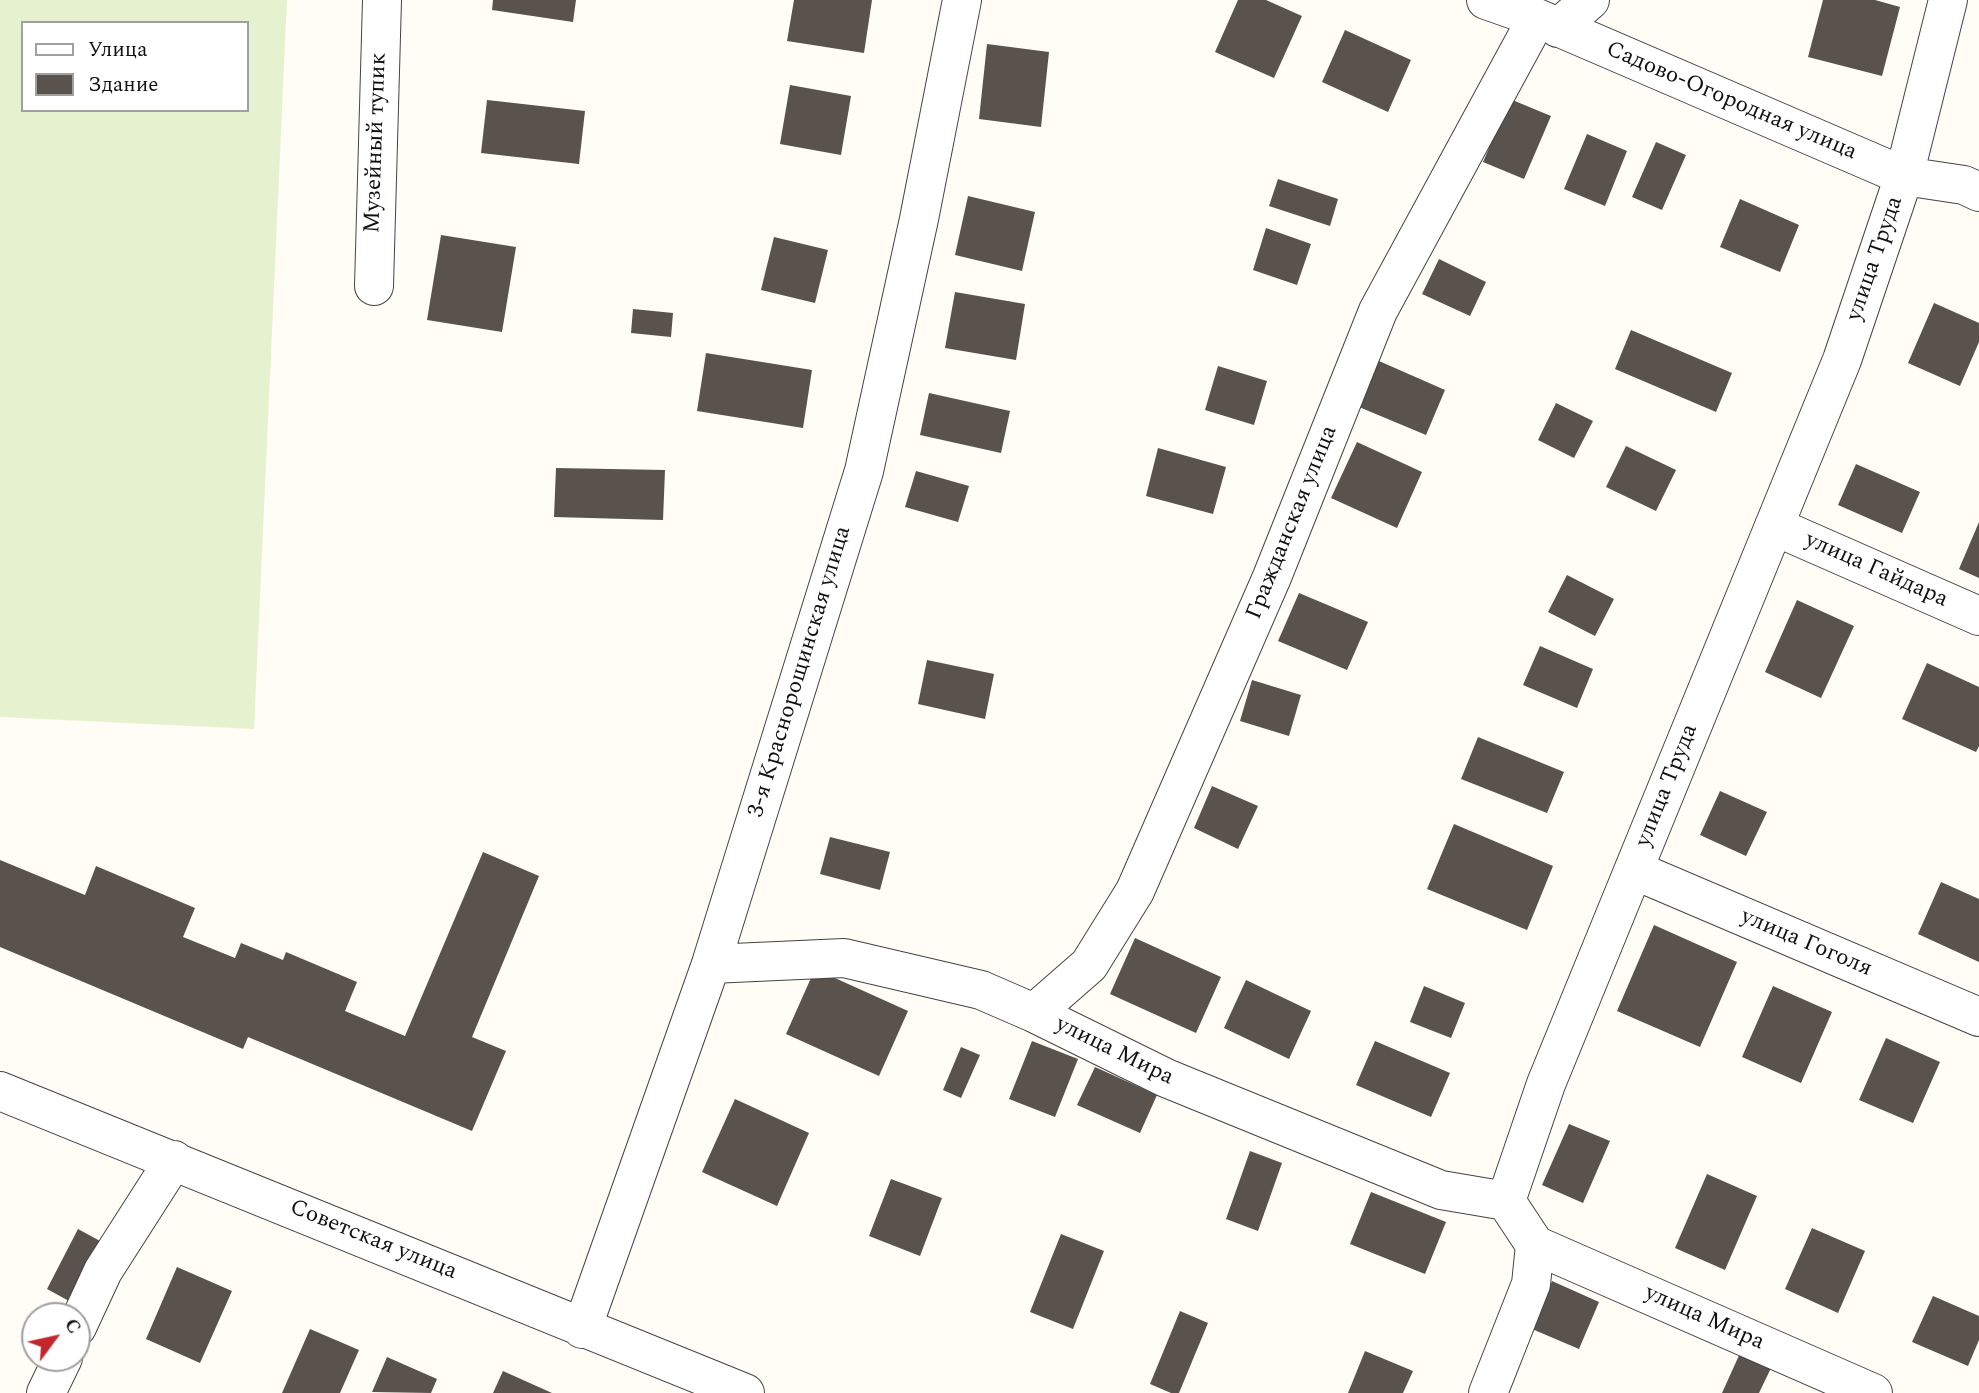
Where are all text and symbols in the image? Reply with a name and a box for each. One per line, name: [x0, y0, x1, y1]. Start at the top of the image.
legend: [21, 21, 248, 112]
text: Улица: [88, 34, 147, 66]
street label: Садово-Огородная улица: [1601, 37, 1861, 167]
street label: Музейный тупик: [360, 52, 394, 234]
text: Здание: [88, 69, 158, 101]
street label: улица Труда: [1842, 193, 1910, 325]
street label: Гражданская улица: [1241, 422, 1345, 624]
street label: 3-я Краснорощинская улица: [744, 523, 858, 821]
street label: улица Гайдара: [1800, 527, 1952, 615]
street label: улица Труда: [1631, 721, 1705, 851]
street label: улица Гоголя: [1736, 904, 1876, 984]
street label: улица Мира: [1050, 1012, 1178, 1092]
street label: Советская улица: [285, 1195, 461, 1287]
street label: улица Мира: [1640, 1280, 1768, 1358]
north arrow: [21, 1302, 91, 1372]
text: С: [57, 1313, 88, 1340]

